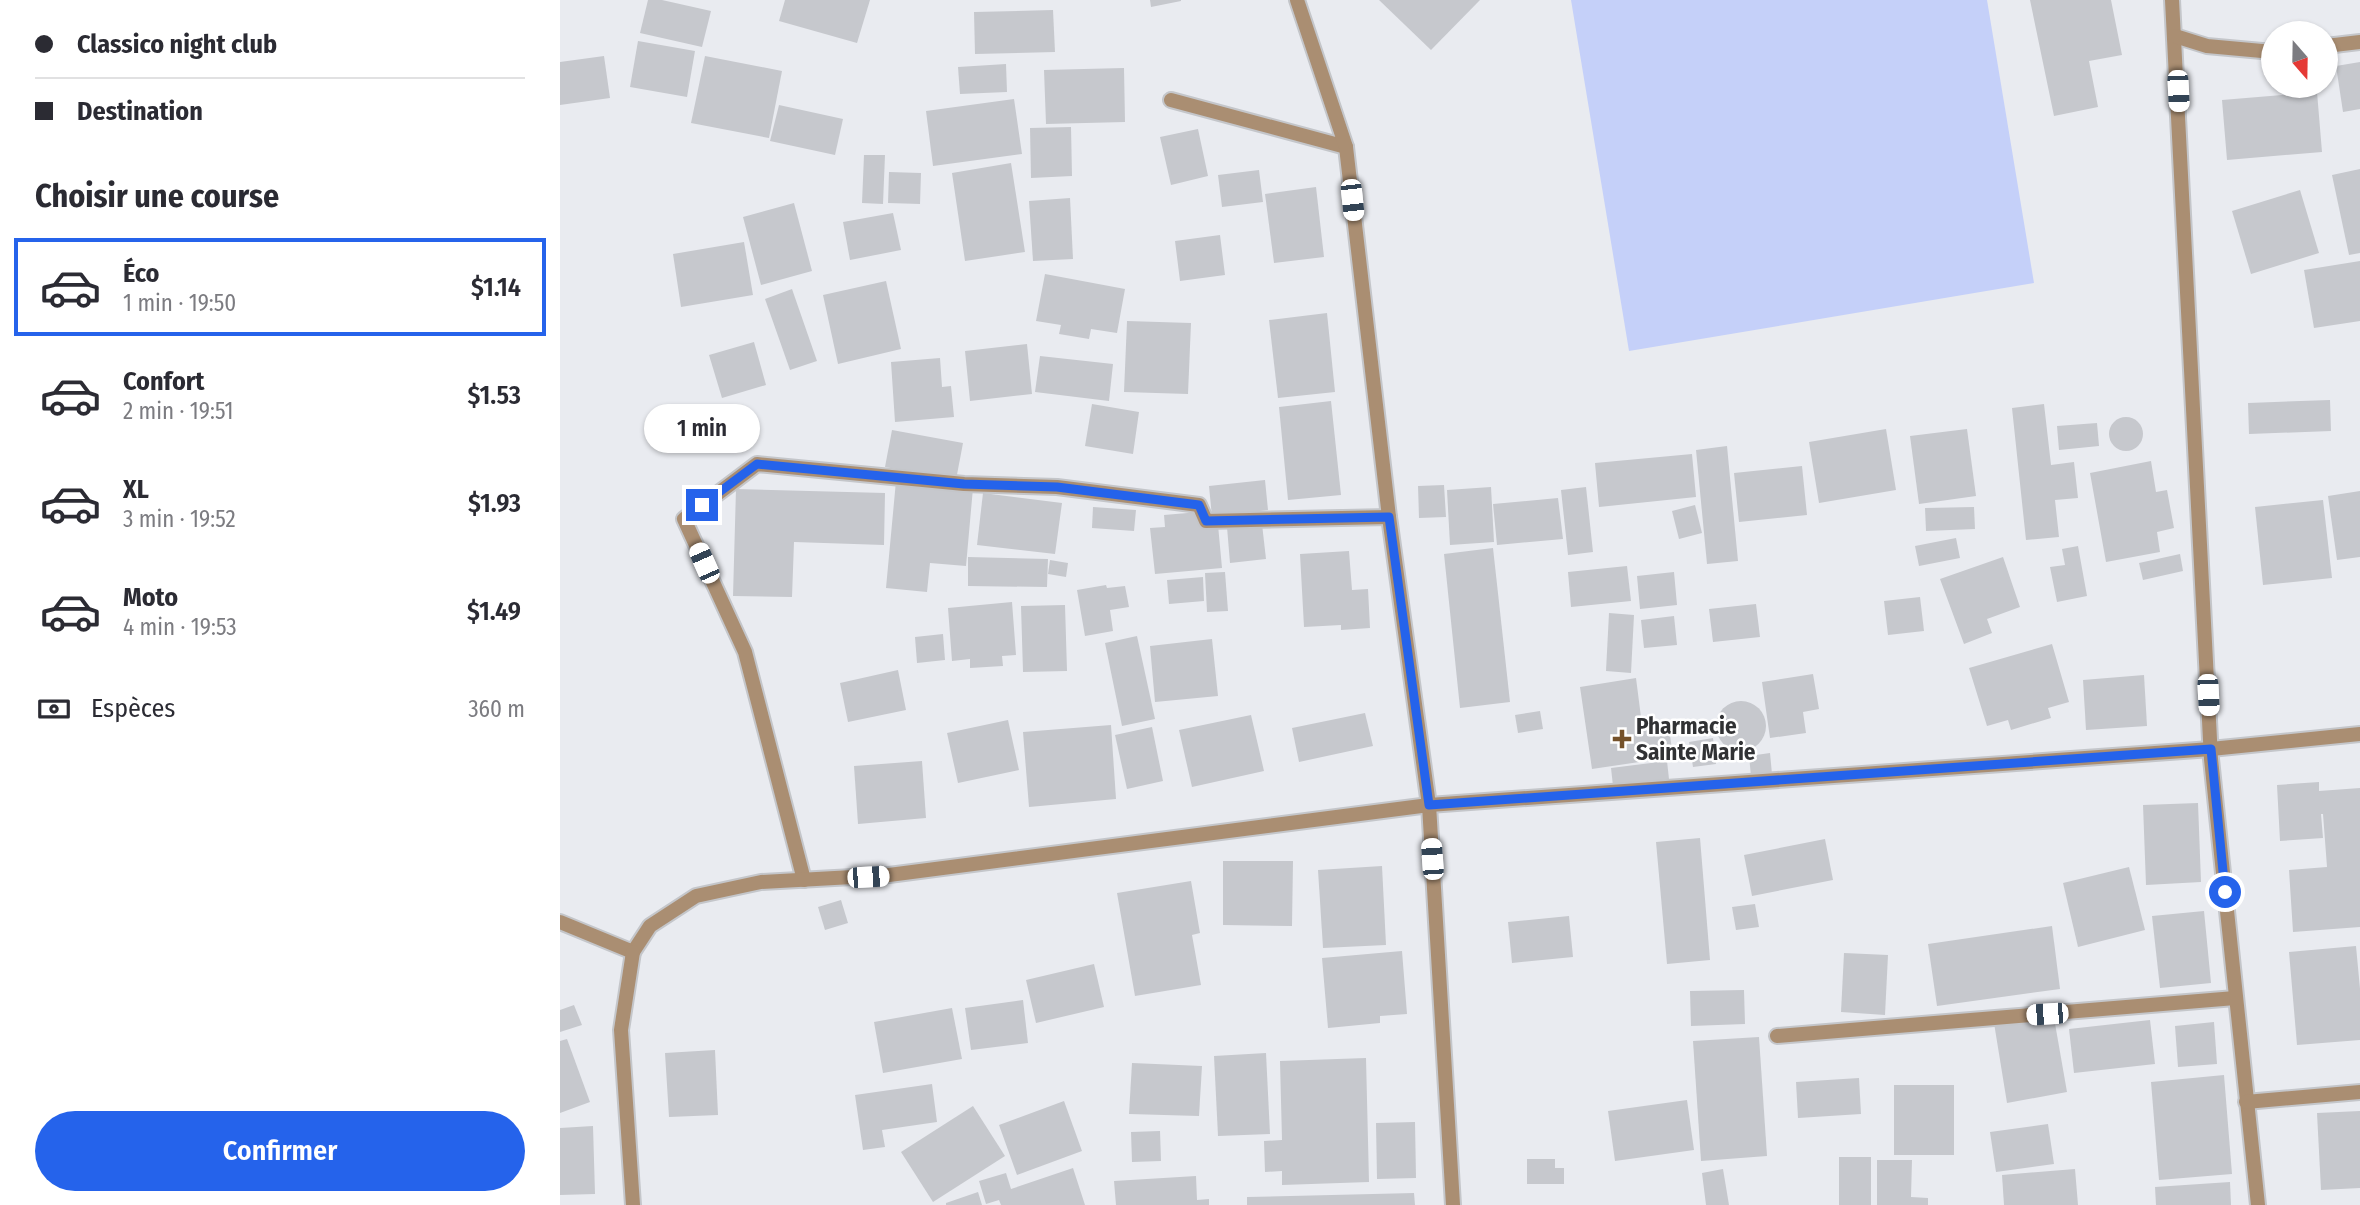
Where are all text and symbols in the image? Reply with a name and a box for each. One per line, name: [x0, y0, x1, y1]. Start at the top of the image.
north arrow: [2261, 21, 2338, 98]
map controls: [2261, 21, 2338, 98]
text: Classico night club: [77, 29, 277, 60]
car: [2167, 69, 2190, 113]
text: Destination: [77, 96, 203, 127]
text: Choisir une course: [35, 177, 279, 215]
car: [1340, 178, 1365, 222]
icon: car: [39, 256, 102, 319]
text: Éco: [123, 258, 160, 289]
text: $1.14: [471, 272, 521, 303]
text: 1 min · 19:50: [123, 289, 236, 317]
icon: car: [39, 364, 102, 427]
text: Confort: [123, 366, 204, 397]
text: $1.53: [468, 380, 521, 411]
text: 2 min · 19:51: [123, 397, 233, 425]
callout: 1 min: [644, 404, 760, 452]
text: 1 min: [677, 414, 727, 442]
icon: car: [39, 472, 102, 535]
text: XL: [123, 474, 149, 505]
text: $1.93: [468, 488, 521, 519]
route end: [686, 489, 718, 521]
text: 3 min · 19:52: [123, 505, 236, 533]
car: [686, 540, 723, 586]
icon: car: [39, 580, 102, 643]
text: Moto: [123, 582, 178, 613]
text: $1.49: [467, 596, 521, 627]
text: 4 min · 19:53: [123, 613, 237, 641]
car: [2197, 673, 2220, 717]
icon: cash: [35, 690, 73, 728]
text: Espèces: [91, 693, 175, 724]
text: 360 m: [468, 695, 525, 723]
place label: Pharmacie Sainte Marie: [1636, 712, 1756, 766]
marker: Pharmacie Sainte Marie: [1614, 731, 1630, 747]
car: [1421, 837, 1444, 881]
car: [847, 865, 890, 889]
route start: [2209, 876, 2241, 908]
car: [2026, 1002, 2069, 1026]
button: Confirmer: [35, 1111, 525, 1191]

